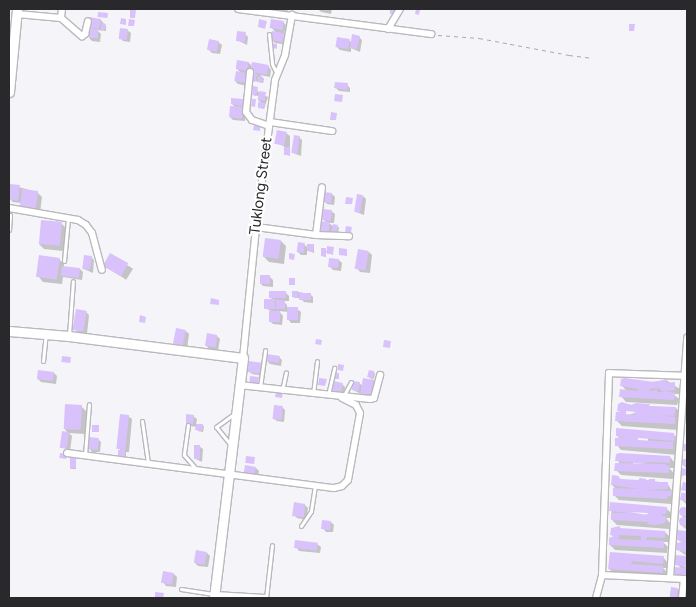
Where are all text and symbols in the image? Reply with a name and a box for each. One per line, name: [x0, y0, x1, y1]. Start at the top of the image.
street label: Tuklong Street: [246, 136, 276, 236]

